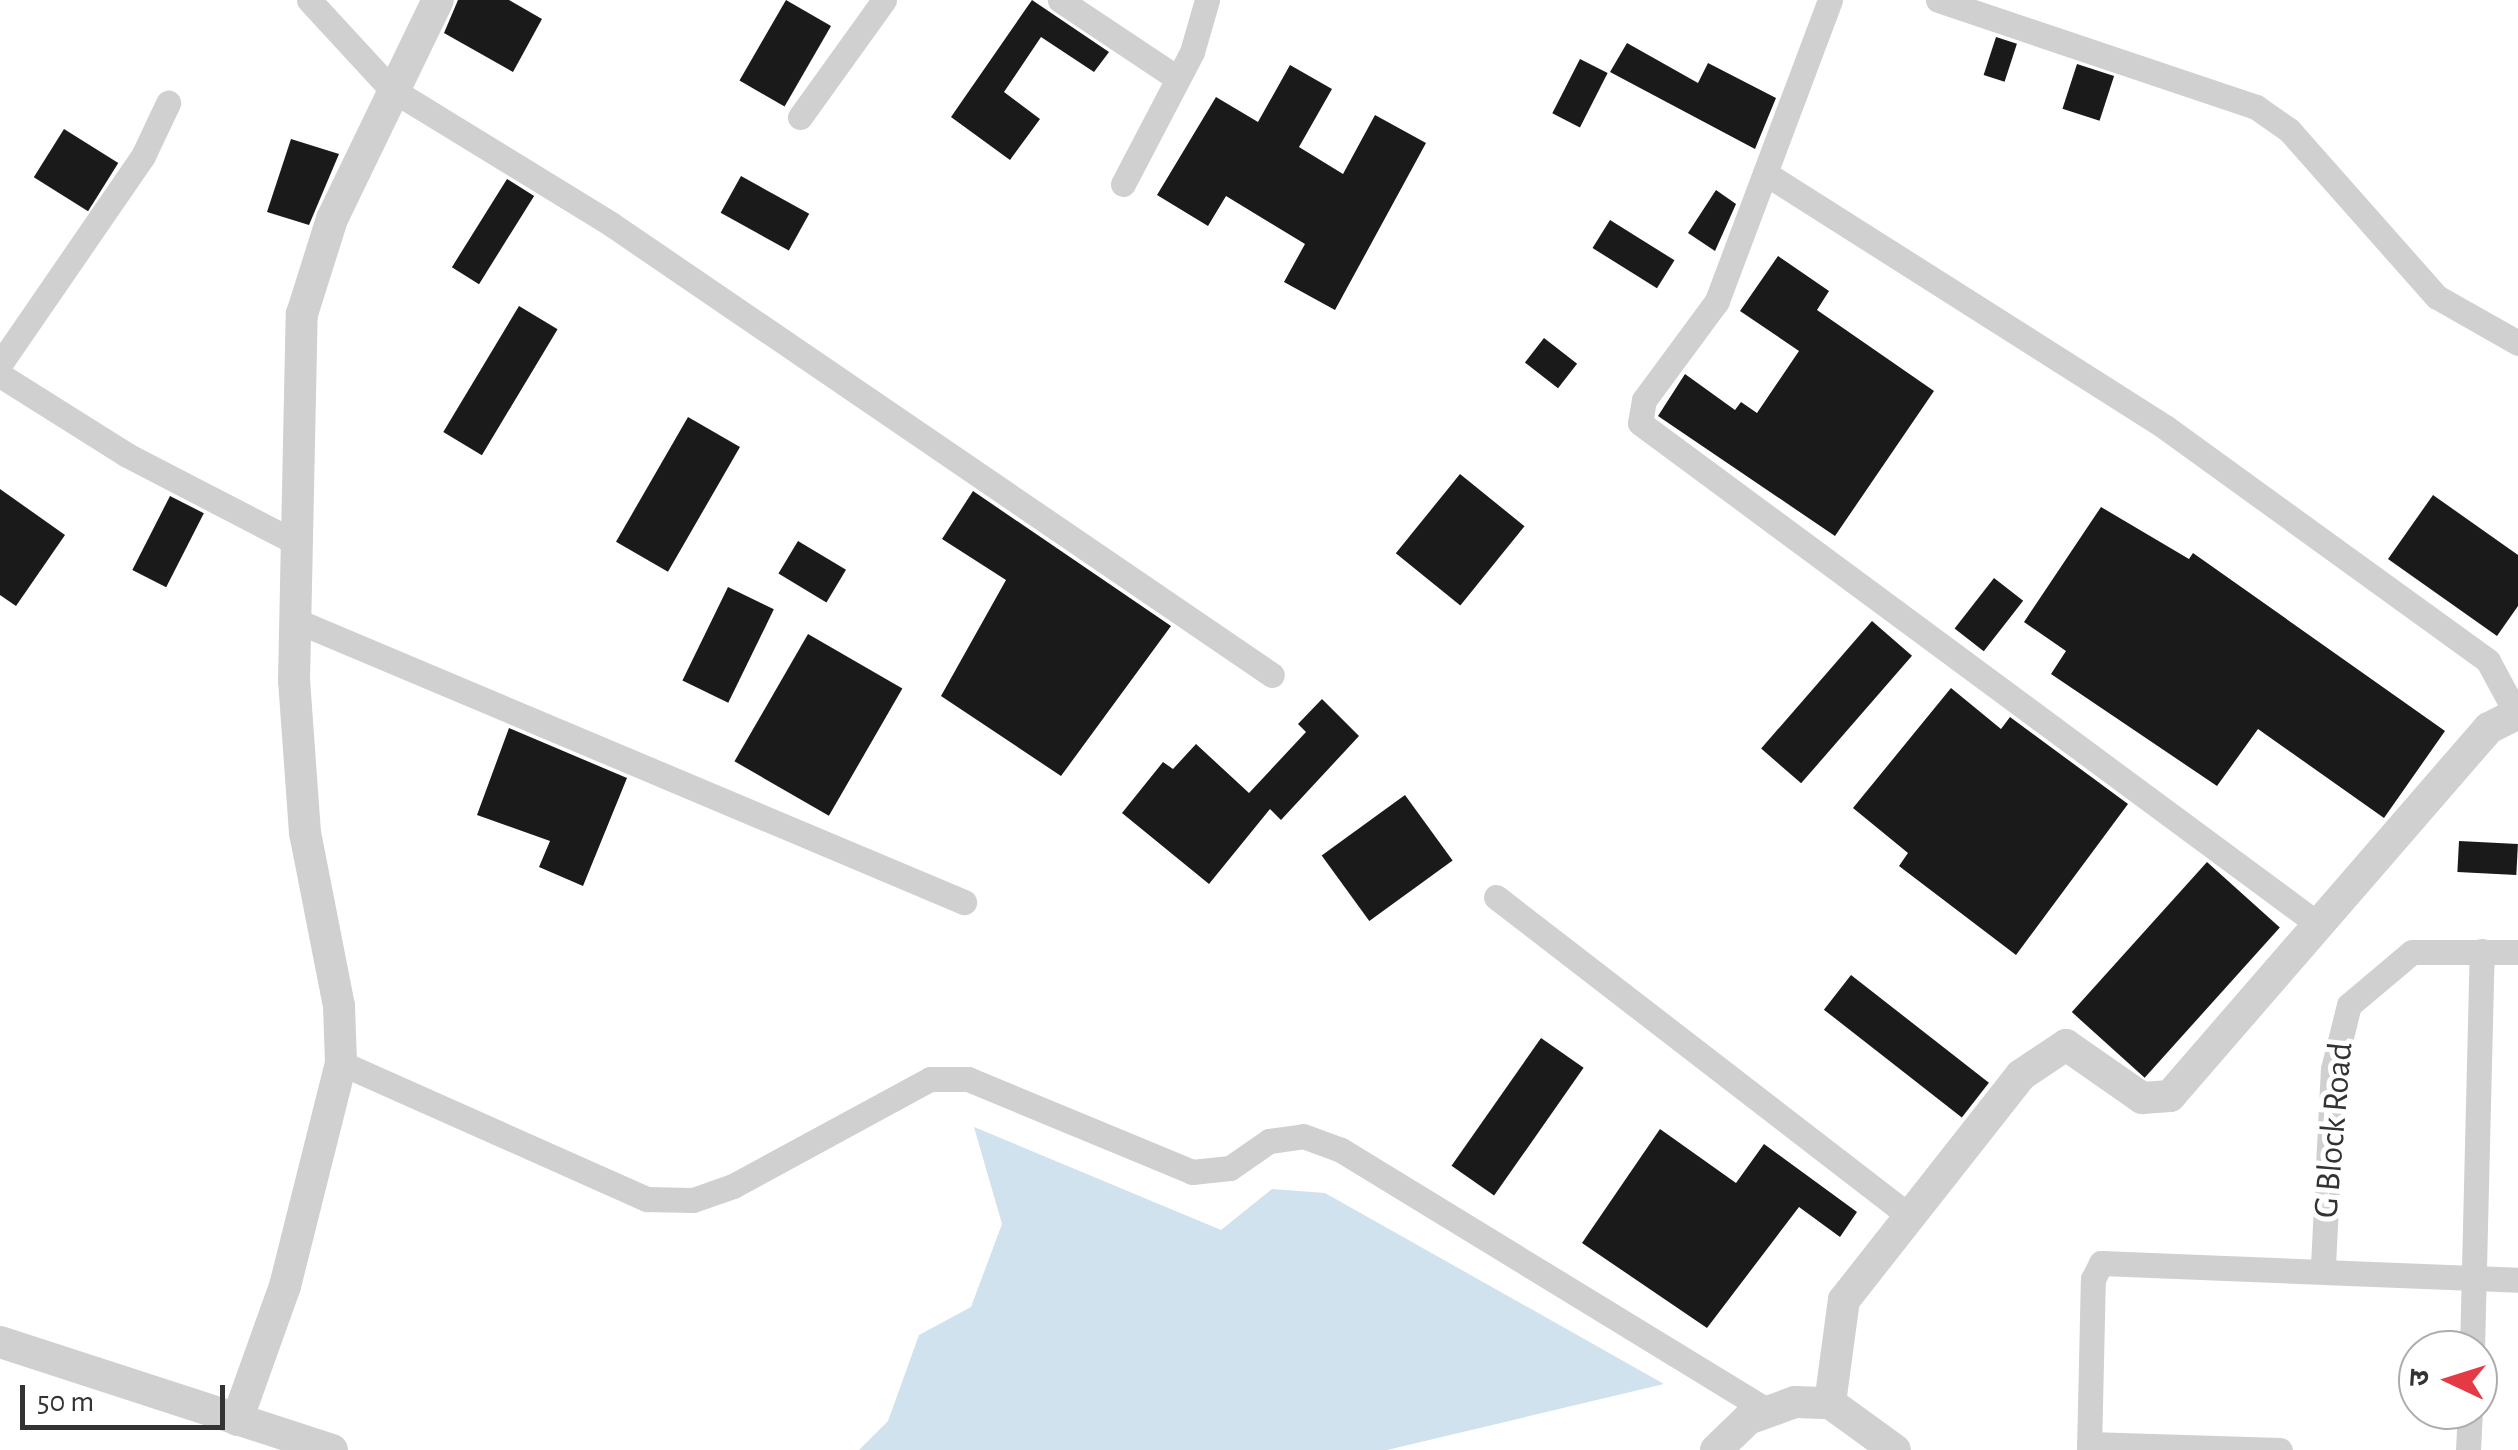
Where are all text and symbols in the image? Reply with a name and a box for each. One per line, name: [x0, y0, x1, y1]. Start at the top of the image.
street label: G Block Road: [2305, 1040, 2363, 1220]
north arrow: [2398, 1330, 2498, 1430]
scale bar: [25, 1365, 230, 1427]
text: उ: [2406, 1369, 2435, 1387]
text: 50 m: [37, 1387, 94, 1417]

